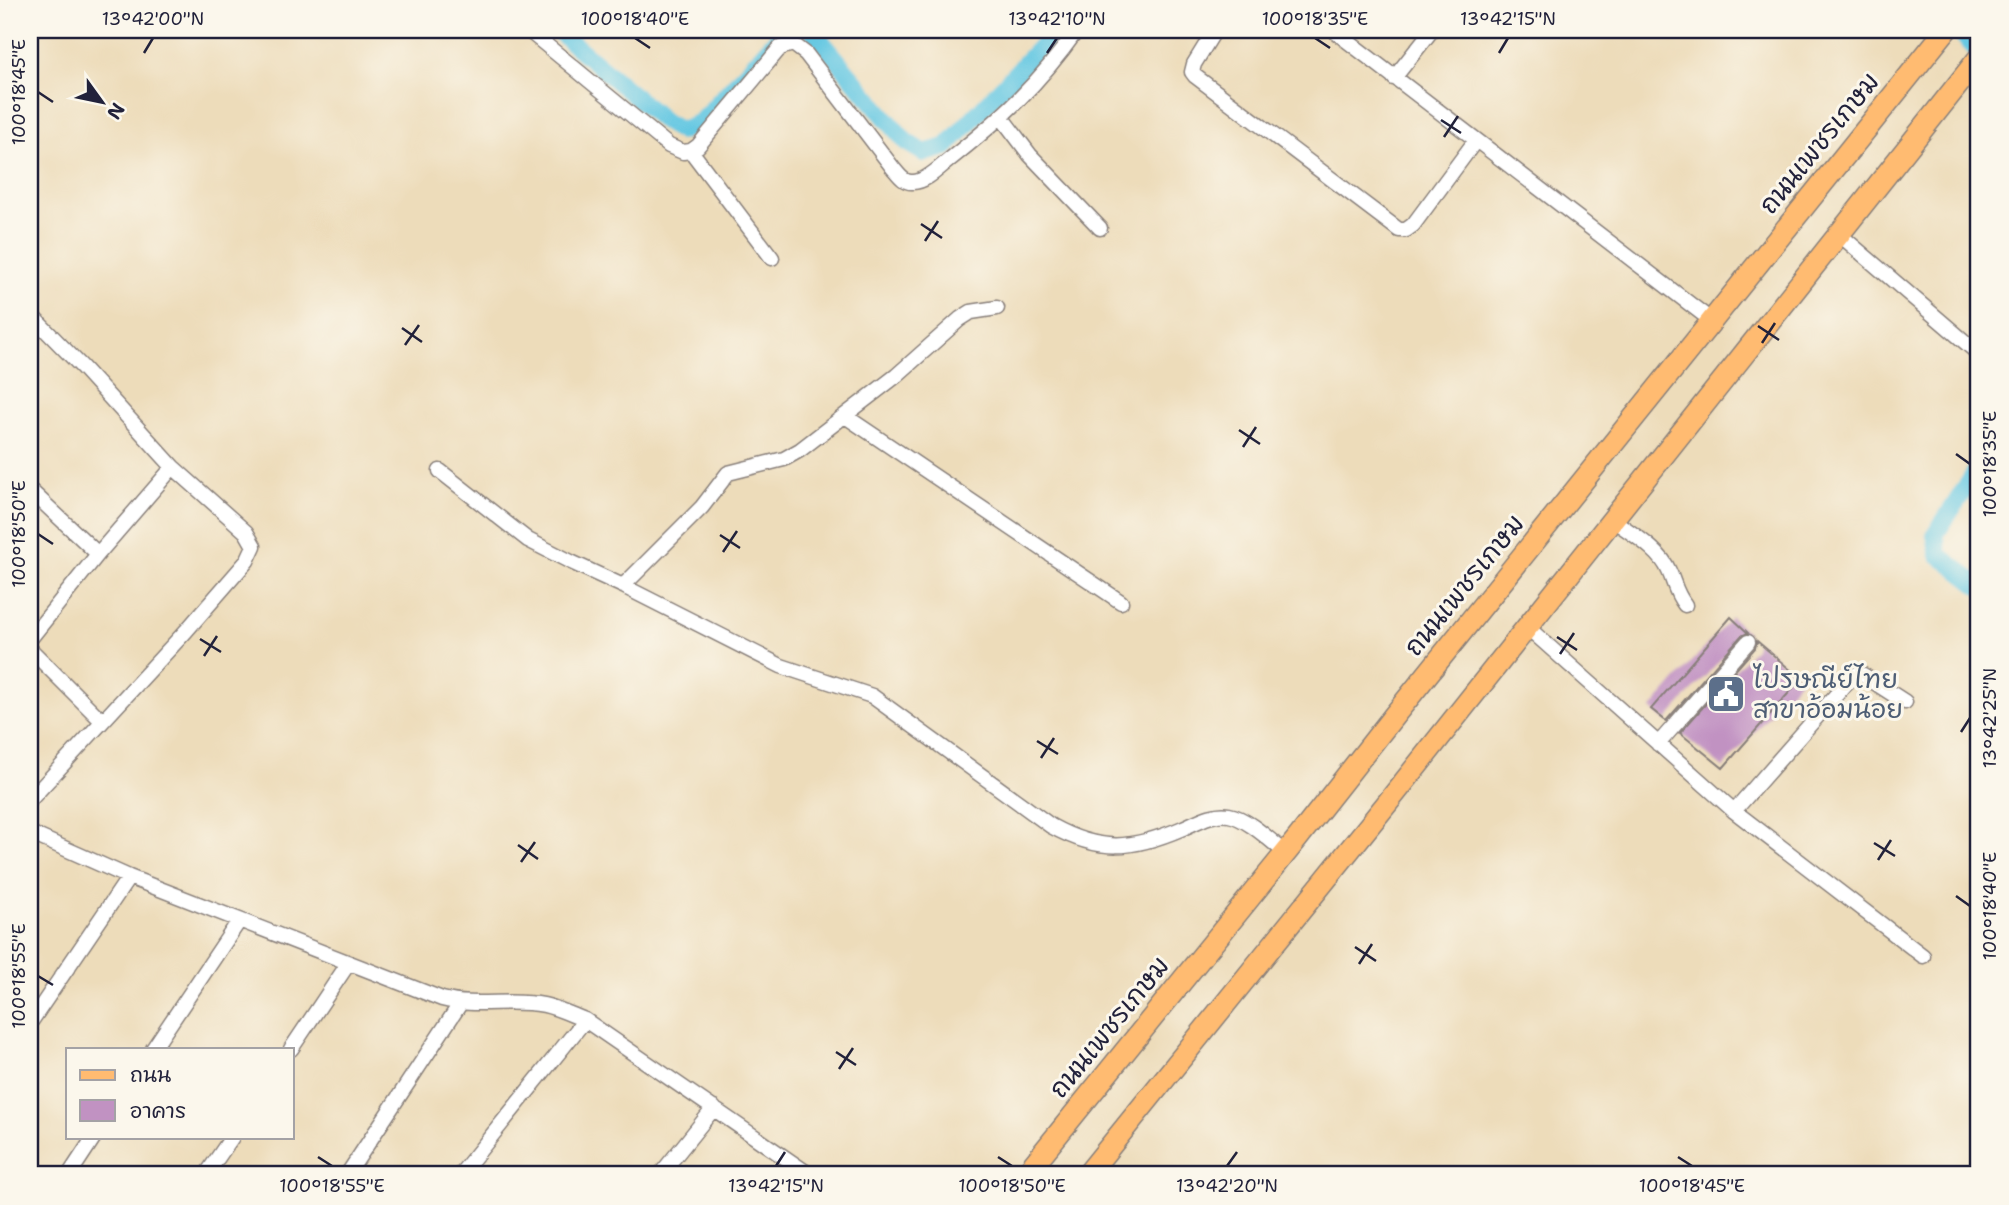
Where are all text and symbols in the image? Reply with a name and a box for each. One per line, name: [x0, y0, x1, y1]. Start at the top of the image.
text: 13°42'00"N: [102, 7, 204, 31]
text: 100°18'40"E: [581, 7, 689, 31]
text: 13°42'10"N: [1008, 7, 1106, 31]
text: 100°18'35"E: [1262, 7, 1368, 31]
text: 13°42'15"N: [1460, 7, 1556, 31]
text: 100°18'45"E: [7, 39, 31, 145]
street label: ถนนเพชรเกษม: [1751, 64, 1887, 221]
north arrow: [66, 66, 136, 136]
text: N: [101, 98, 130, 124]
text: 100°18'35"E: [1978, 411, 2002, 517]
text: 100°18'50"E: [7, 480, 31, 588]
street label: ถนนเพชรเกษม: [1396, 506, 1532, 663]
place label: ไปรษณีย์ไทย สาขาอ้อมน้อย: [1752, 661, 1903, 726]
text: 13°42'25"N: [1978, 668, 2002, 768]
public building icon: ไปรษณีย์ไทย สาขาอ้อมน้อย: [1705, 673, 1747, 715]
text: 100°18'40"E: [1978, 852, 2002, 960]
text: 100°18'55"E: [7, 923, 31, 1029]
street label: ถนนเพชรเกษม: [1041, 948, 1177, 1105]
legend: [66, 1048, 294, 1138]
text: ถนน: [130, 1061, 171, 1089]
text: อาคาร: [130, 1097, 186, 1125]
text: 100°18'55"E: [279, 1174, 385, 1198]
text: 13°42'15"N: [728, 1174, 824, 1198]
text: 100°18'50"E: [958, 1174, 1066, 1198]
text: 13°42'20"N: [1176, 1174, 1278, 1198]
text: 100°18'45"E: [1639, 1174, 1745, 1198]

